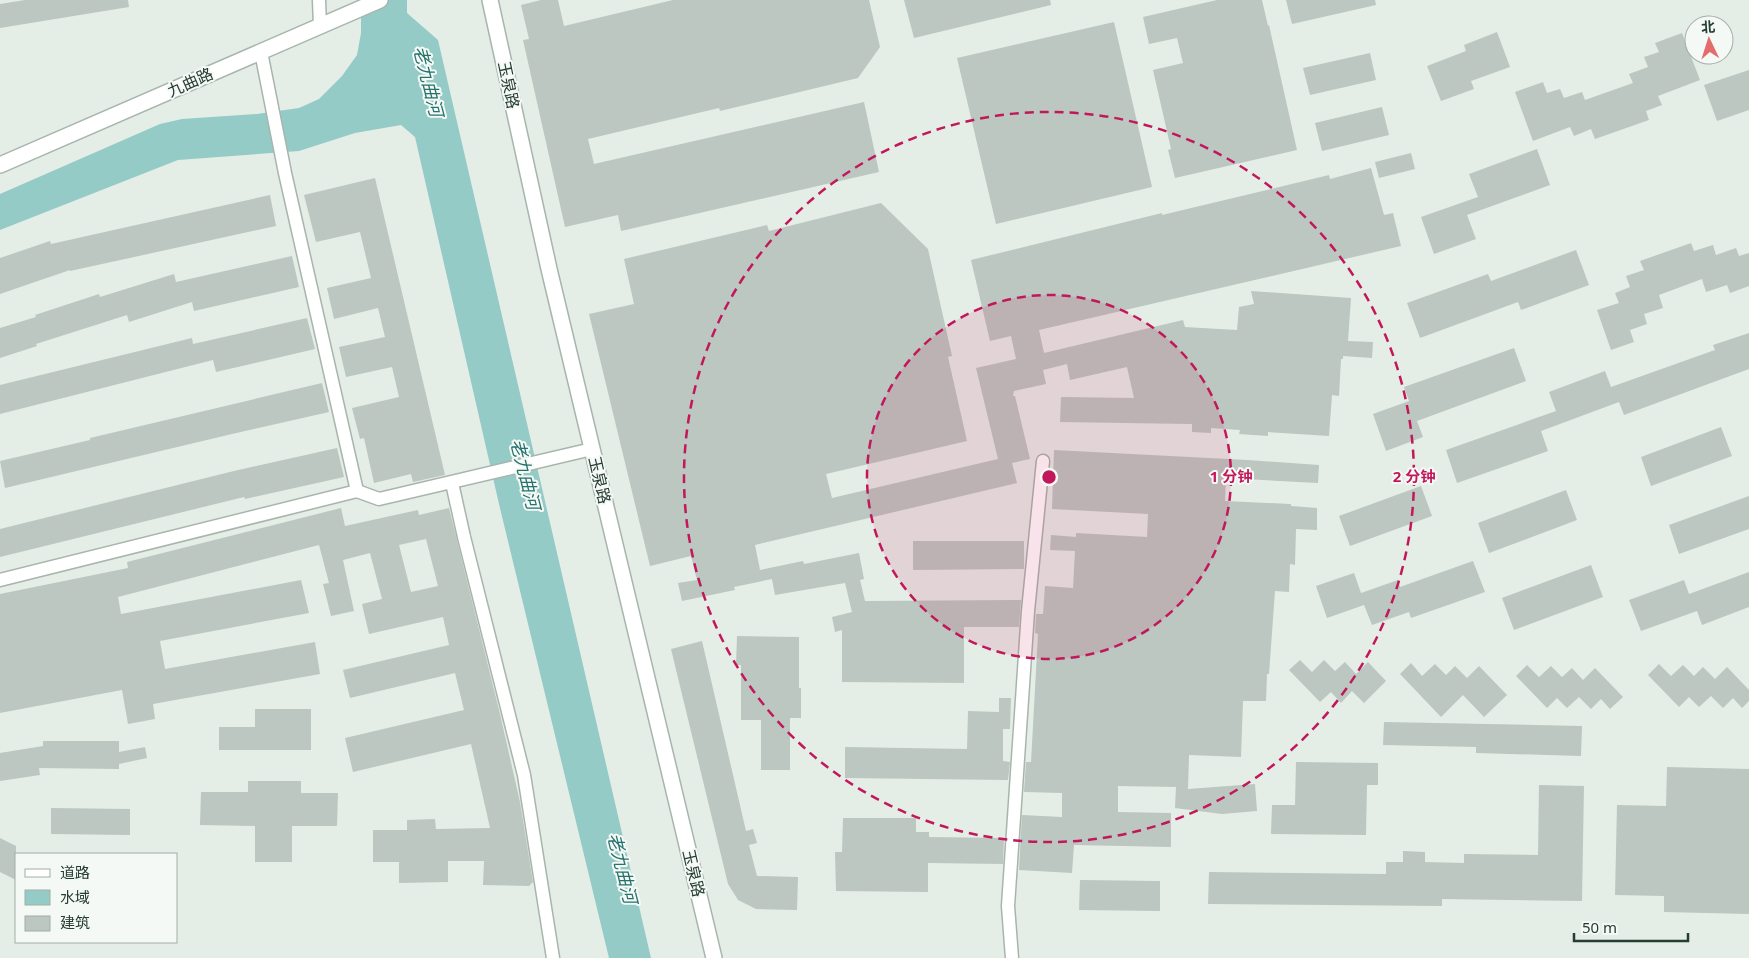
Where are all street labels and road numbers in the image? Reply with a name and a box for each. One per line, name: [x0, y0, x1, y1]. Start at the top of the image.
street label: 玉泉路: [493, 59, 525, 111]
street label: 九曲路: [164, 62, 216, 102]
street label: 玉泉路: [584, 454, 616, 506]
street label: 玉泉路: [678, 847, 710, 899]

